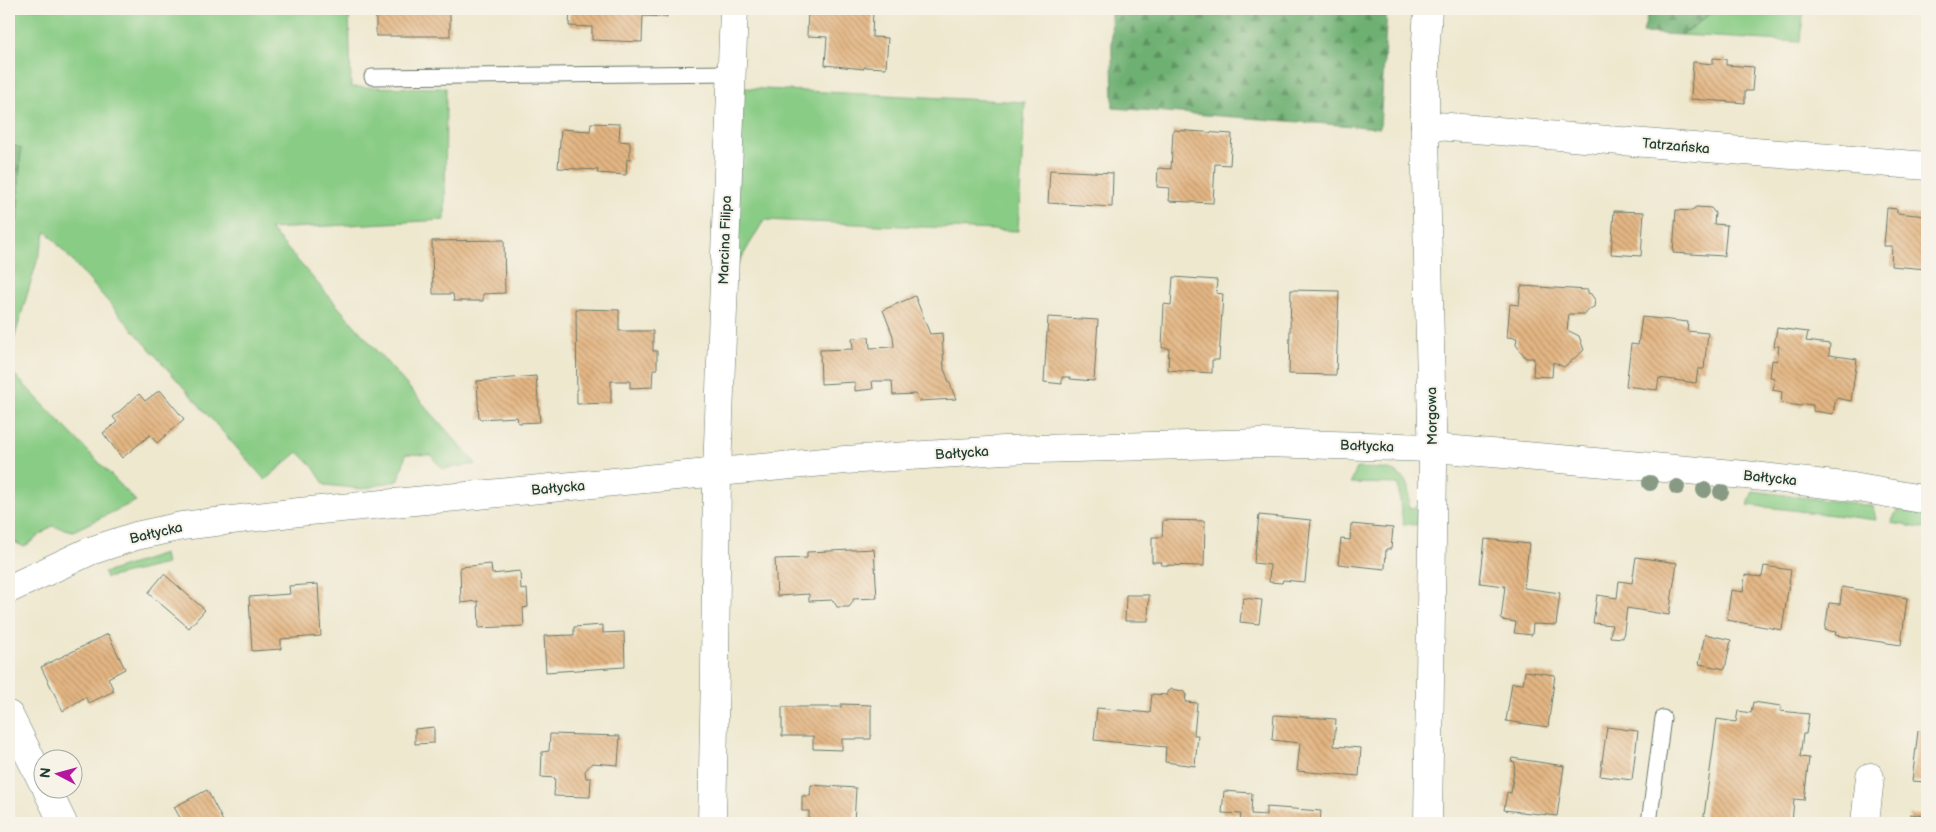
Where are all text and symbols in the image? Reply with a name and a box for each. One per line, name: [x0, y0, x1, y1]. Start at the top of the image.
street label: Tatrzańska: [1641, 135, 1711, 157]
street label: Marcina Filipa: [715, 195, 735, 285]
street label: Morgowa: [1423, 387, 1441, 445]
street label: Bałtycka: [1340, 437, 1394, 455]
street label: Bałtycka: [934, 443, 990, 463]
street label: Bałtycka: [1742, 467, 1798, 489]
street label: Bałtycka: [530, 477, 586, 499]
street label: Bałtycka: [128, 519, 184, 547]
north arrow: [32, 750, 82, 800]
text: N: [37, 767, 55, 779]

